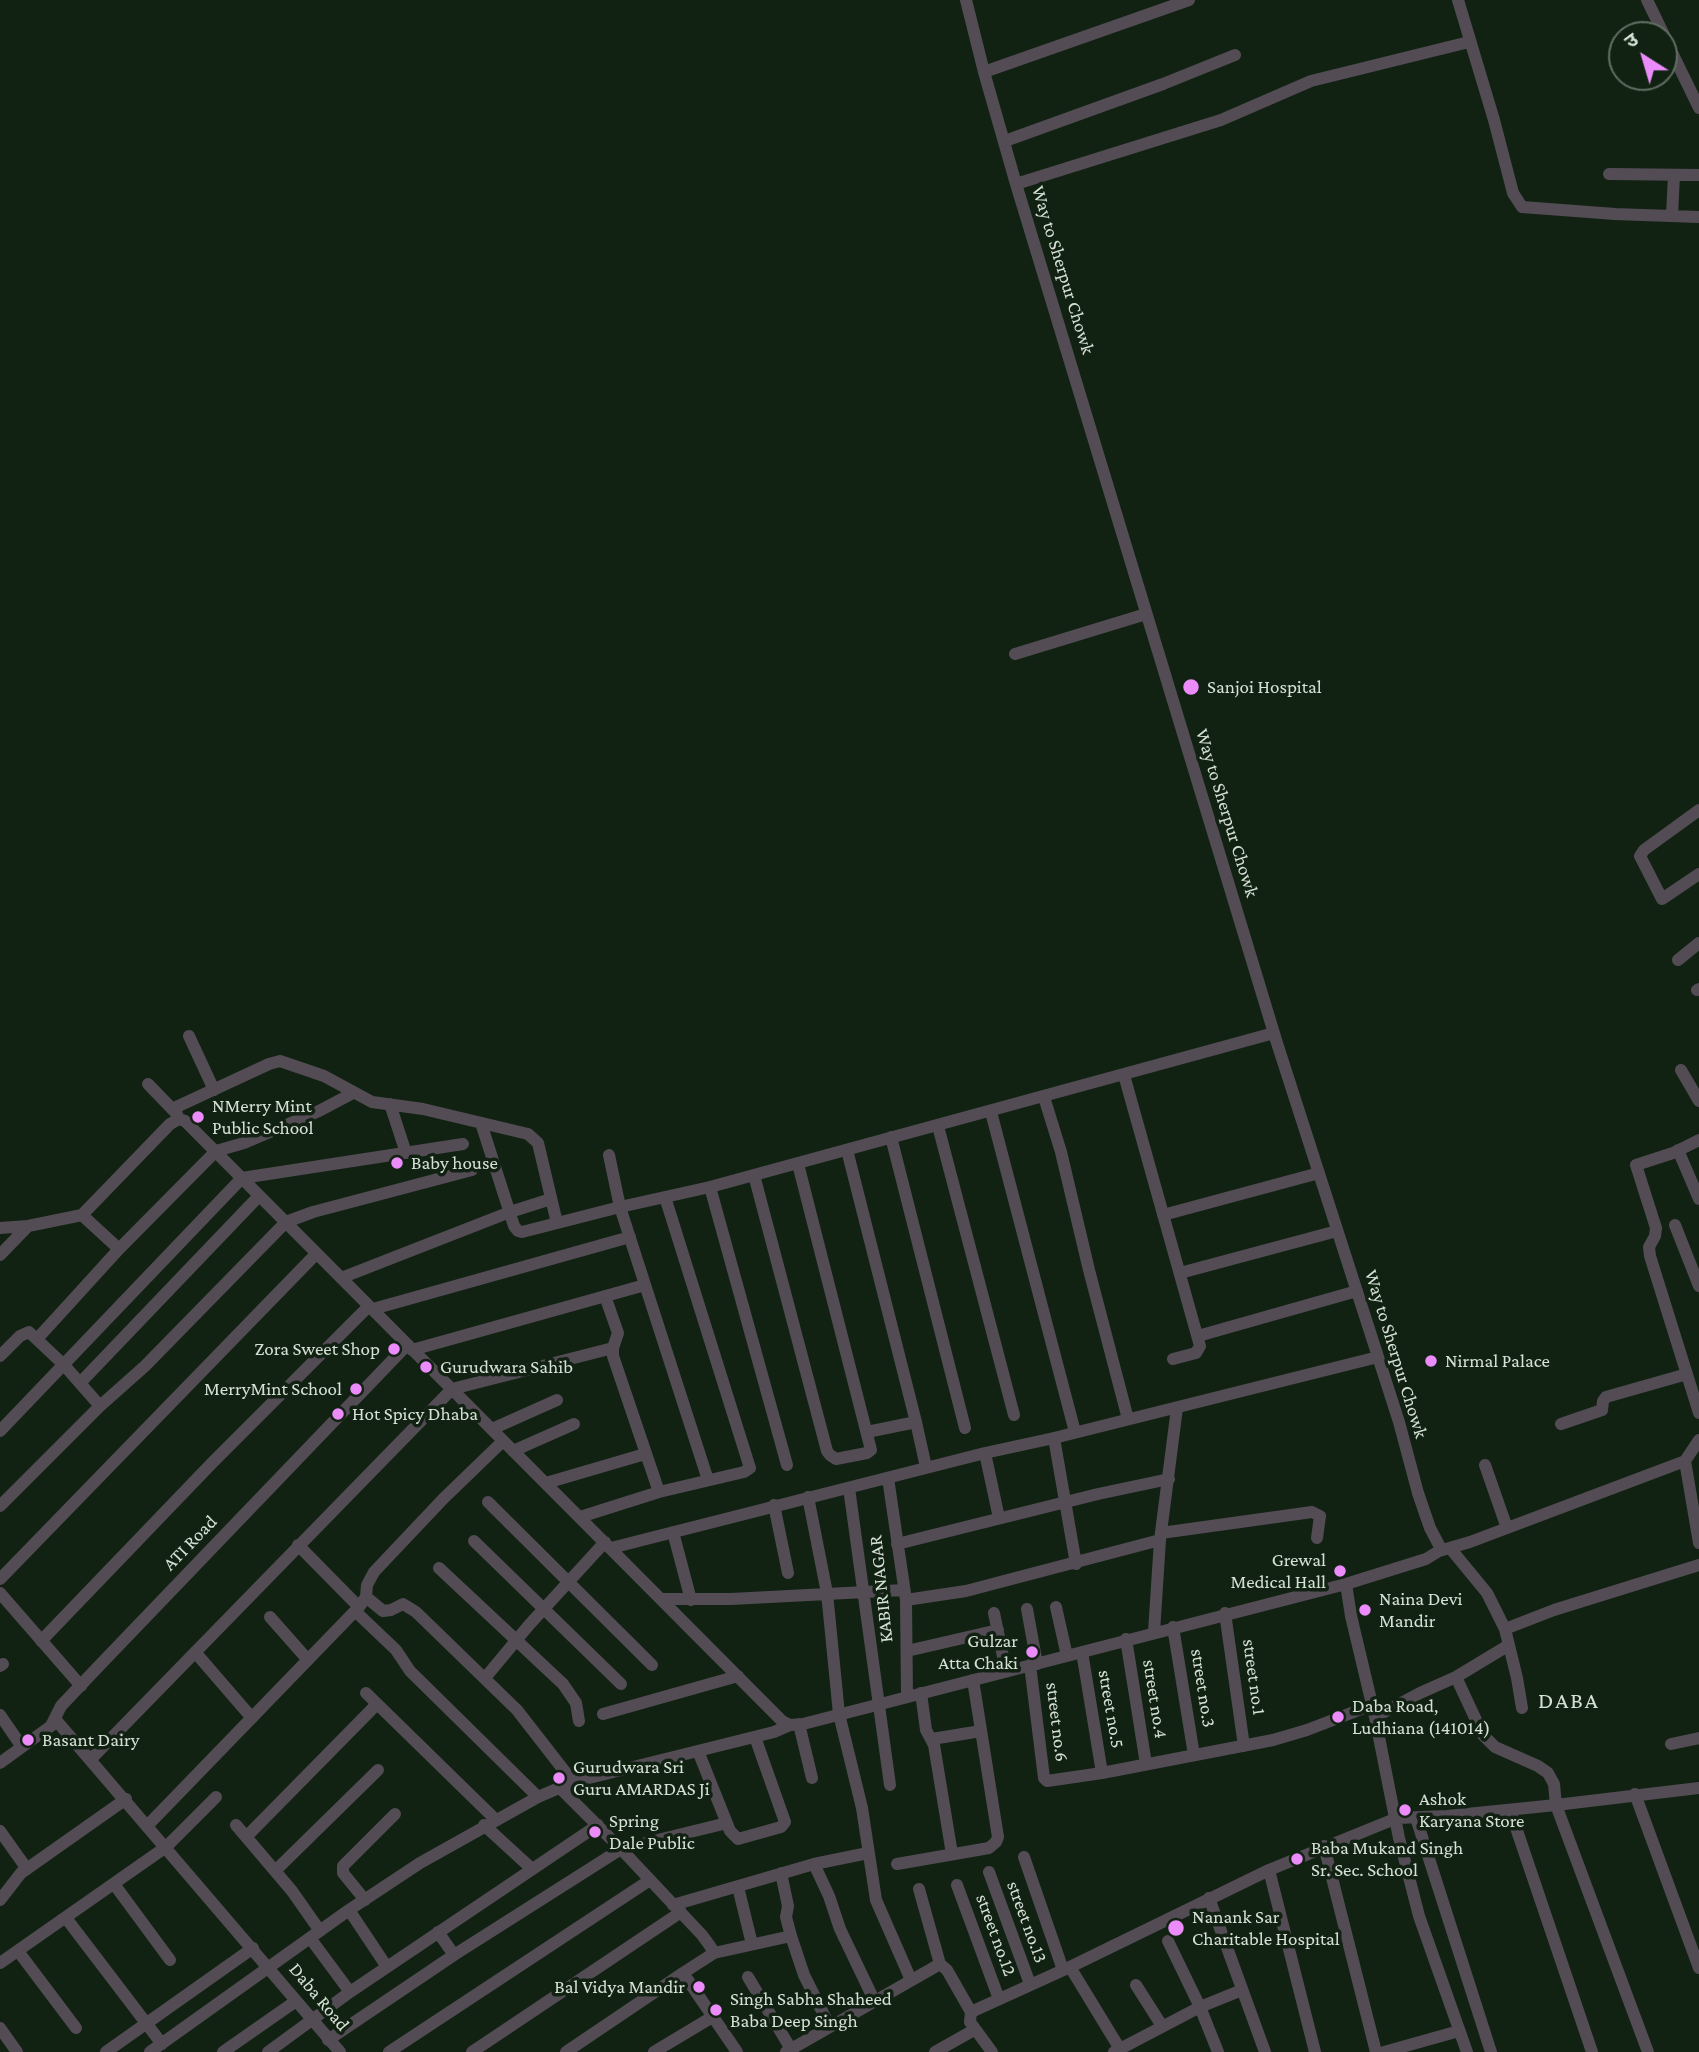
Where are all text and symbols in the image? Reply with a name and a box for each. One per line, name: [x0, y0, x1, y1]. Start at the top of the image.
north arrow: [1608, 21, 1678, 91]
text: उ: [1621, 29, 1642, 52]
street label: Way to Sherpur Chowk: [1026, 183, 1100, 357]
place label: Sanjoi Hospital: [1207, 676, 1322, 698]
marker: Sanjoi Hospital: [1181, 677, 1201, 697]
street label: Way to Sherpur Chowk: [1190, 726, 1264, 900]
place label: NMerry Mint Public School: [212, 1095, 314, 1139]
marker: NMerry Mint Public School: [190, 1109, 206, 1125]
place label: Baby house: [411, 1152, 498, 1174]
marker: Baby house: [389, 1155, 405, 1171]
street label: Way to Sherpur Chowk: [1359, 1267, 1433, 1441]
place label: Zora Sweet Shop: [254, 1338, 380, 1360]
marker: Zora Sweet Shop: [386, 1341, 402, 1357]
place label: Nirmal Palace: [1445, 1350, 1550, 1372]
marker: Nirmal Palace: [1423, 1353, 1439, 1369]
place label: Gurudwara Sahib: [440, 1356, 573, 1378]
marker: Gurudwara Sahib: [418, 1359, 434, 1375]
place label: MerryMint School: [204, 1378, 342, 1400]
marker: MerryMint School: [348, 1381, 364, 1397]
place label: Hot Spicy Dhaba: [352, 1403, 478, 1425]
marker: Hot Spicy Dhaba: [330, 1406, 346, 1422]
street label: ATI Road: [158, 1511, 222, 1575]
street label: KABIR NAGAR: [864, 1534, 898, 1644]
place label: Grewal Medical Hall: [1230, 1549, 1326, 1593]
marker: Grewal Medical Hall: [1332, 1563, 1348, 1579]
place label: Naina Devi Mandir: [1379, 1588, 1462, 1632]
marker: Naina Devi Mandir: [1357, 1602, 1373, 1618]
place label: Gulzar Atta Chaki: [938, 1630, 1018, 1674]
street label: street no.1: [1237, 1637, 1271, 1717]
marker: Gulzar Atta Chaki: [1024, 1644, 1040, 1660]
street label: street no.3: [1186, 1647, 1220, 1729]
street label: street no.4: [1138, 1658, 1172, 1740]
street label: street no.5: [1093, 1668, 1129, 1750]
street label: street no.6: [1041, 1681, 1073, 1763]
district label: DABA: [1539, 1687, 1599, 1715]
place label: Daba Road, Ludhiana (141014): [1352, 1695, 1490, 1739]
marker: Daba Road, Ludhiana (141014): [1330, 1709, 1346, 1725]
place label: Basant Dairy: [42, 1729, 139, 1751]
marker: Basant Dairy: [20, 1732, 36, 1748]
place label: Gurudwara Sri Guru AMARDAS Ji: [573, 1756, 710, 1800]
marker: Gurudwara Sri Guru AMARDAS Ji: [551, 1770, 567, 1786]
place label: Ashok Karyana Store: [1419, 1788, 1524, 1832]
marker: Ashok Karyana Store: [1397, 1802, 1413, 1818]
place label: Spring Dale Public: [609, 1810, 695, 1854]
marker: Spring Dale Public: [587, 1824, 603, 1840]
place label: Baba Mukand Singh Sr. Sec. School: [1311, 1837, 1463, 1881]
marker: Baba Mukand Singh Sr. Sec. School: [1289, 1851, 1305, 1867]
street label: street no.13: [1002, 1878, 1052, 1966]
street label: street no.12: [971, 1891, 1021, 1979]
place label: Nanank Sar Charitable Hospital: [1192, 1906, 1340, 1950]
marker: Nanank Sar Charitable Hospital: [1166, 1918, 1186, 1938]
street label: Daba Road: [284, 1958, 354, 2036]
place label: Bal Vidya Mandir: [554, 1976, 685, 1998]
marker: Bal Vidya Mandir: [691, 1979, 707, 1995]
place label: Singh Sabha Shaheed Baba Deep Singh: [730, 1988, 892, 2032]
marker: Singh Sabha Shaheed Baba Deep Singh: [708, 2002, 724, 2018]

